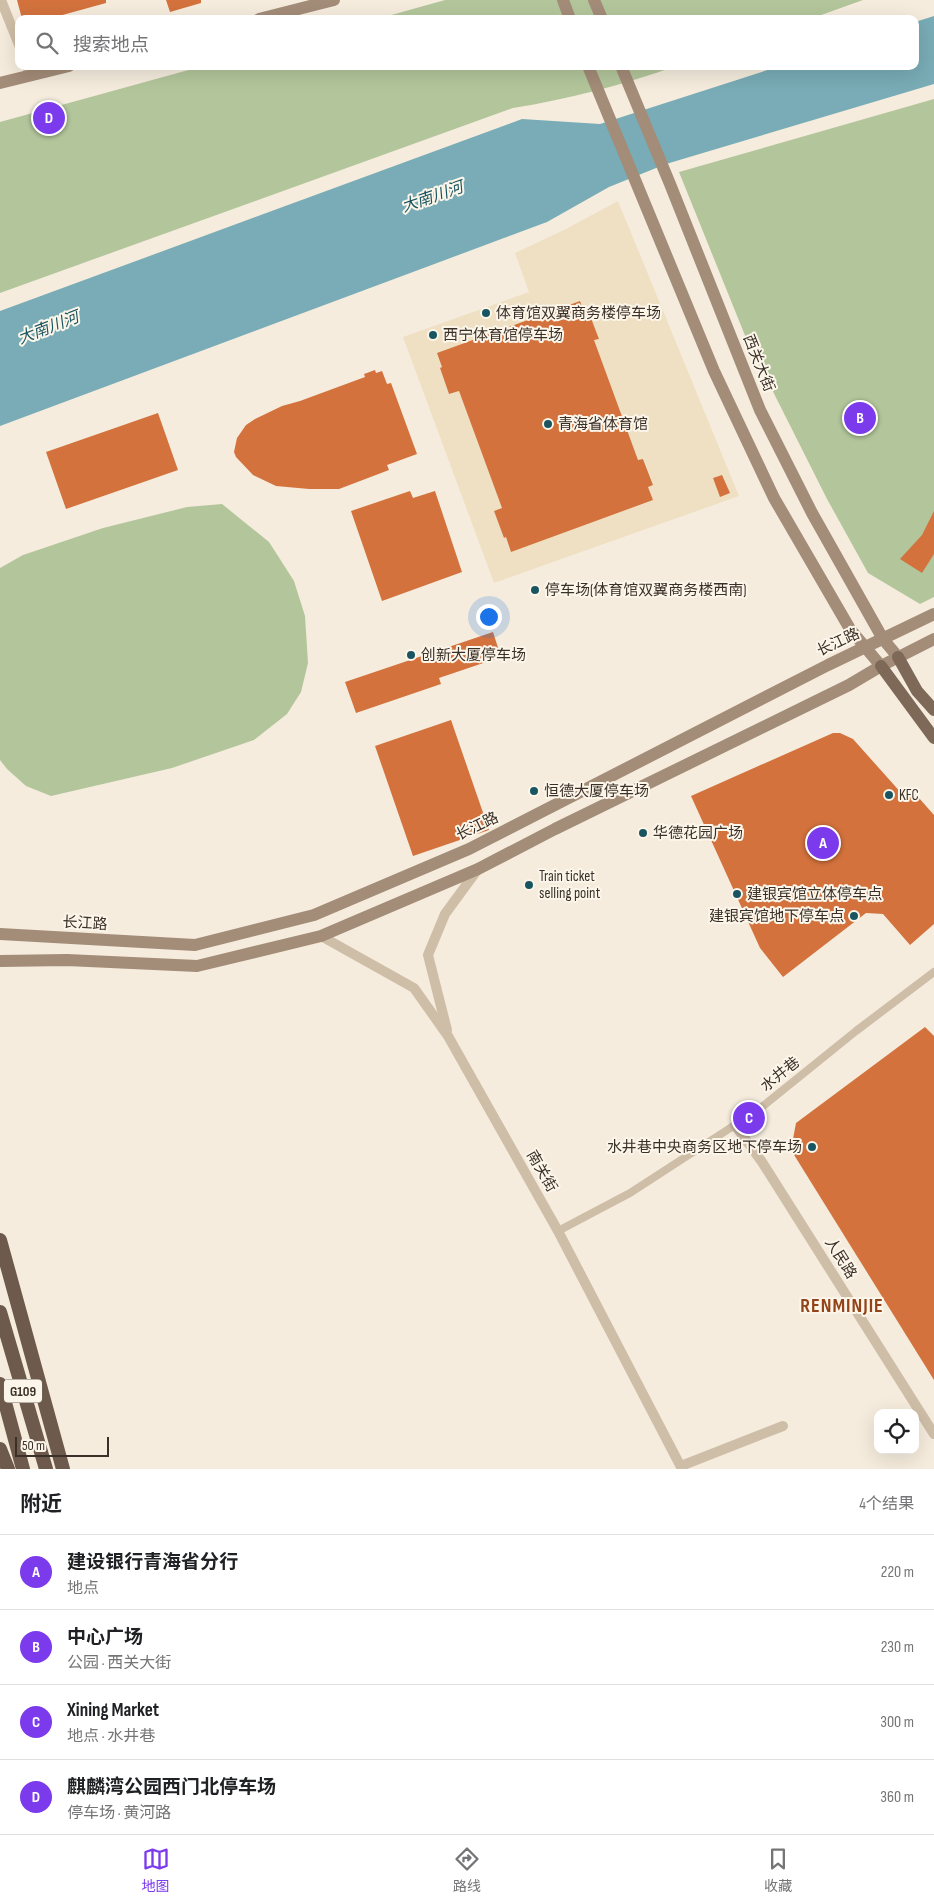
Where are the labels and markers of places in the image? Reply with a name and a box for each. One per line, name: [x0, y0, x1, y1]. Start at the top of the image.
pin: D: [33, 99, 65, 137]
place label: 体育馆双翼商务楼停车场: [496, 304, 661, 323]
marker: 体育馆双翼商务楼停车场: [480, 307, 492, 319]
place label: 西宁体育馆停车场: [443, 326, 563, 345]
marker: 西宁体育馆停车场: [427, 329, 439, 341]
pin: B: [844, 399, 876, 437]
place label: 青海省体育馆: [558, 415, 648, 434]
marker: 青海省体育馆: [542, 418, 554, 430]
place label: 停车场(体育馆双翼商务楼西南): [545, 581, 747, 600]
marker: 停车场(体育馆双翼商务楼西南): [529, 584, 541, 596]
place label: 创新大厦停车场: [421, 646, 526, 665]
marker: 创新大厦停车场: [405, 649, 417, 661]
place label: 恒德大厦停车场: [544, 782, 649, 801]
marker: 恒德大厦停车场: [528, 785, 540, 797]
place label: KFC: [899, 786, 919, 805]
marker: KFC: [883, 789, 895, 801]
place label: 华德花园广场: [653, 824, 743, 843]
pin: A: [807, 824, 839, 862]
marker: 华德花园广场: [637, 827, 649, 839]
place label: Train ticket selling point: [539, 867, 601, 903]
marker: Train ticket selling point: [523, 879, 535, 891]
place label: 建银宾馆立体停车点: [747, 885, 882, 904]
marker: 建银宾馆立体停车点: [731, 888, 743, 900]
place label: 建银宾馆地下停车点: [709, 907, 844, 926]
marker: 建银宾馆地下停车点: [848, 910, 860, 922]
pin: C: [733, 1099, 765, 1137]
place label: 水井巷中央商务区地下停车场: [607, 1138, 802, 1157]
marker: 水井巷中央商务区地下停车场: [806, 1141, 818, 1153]

